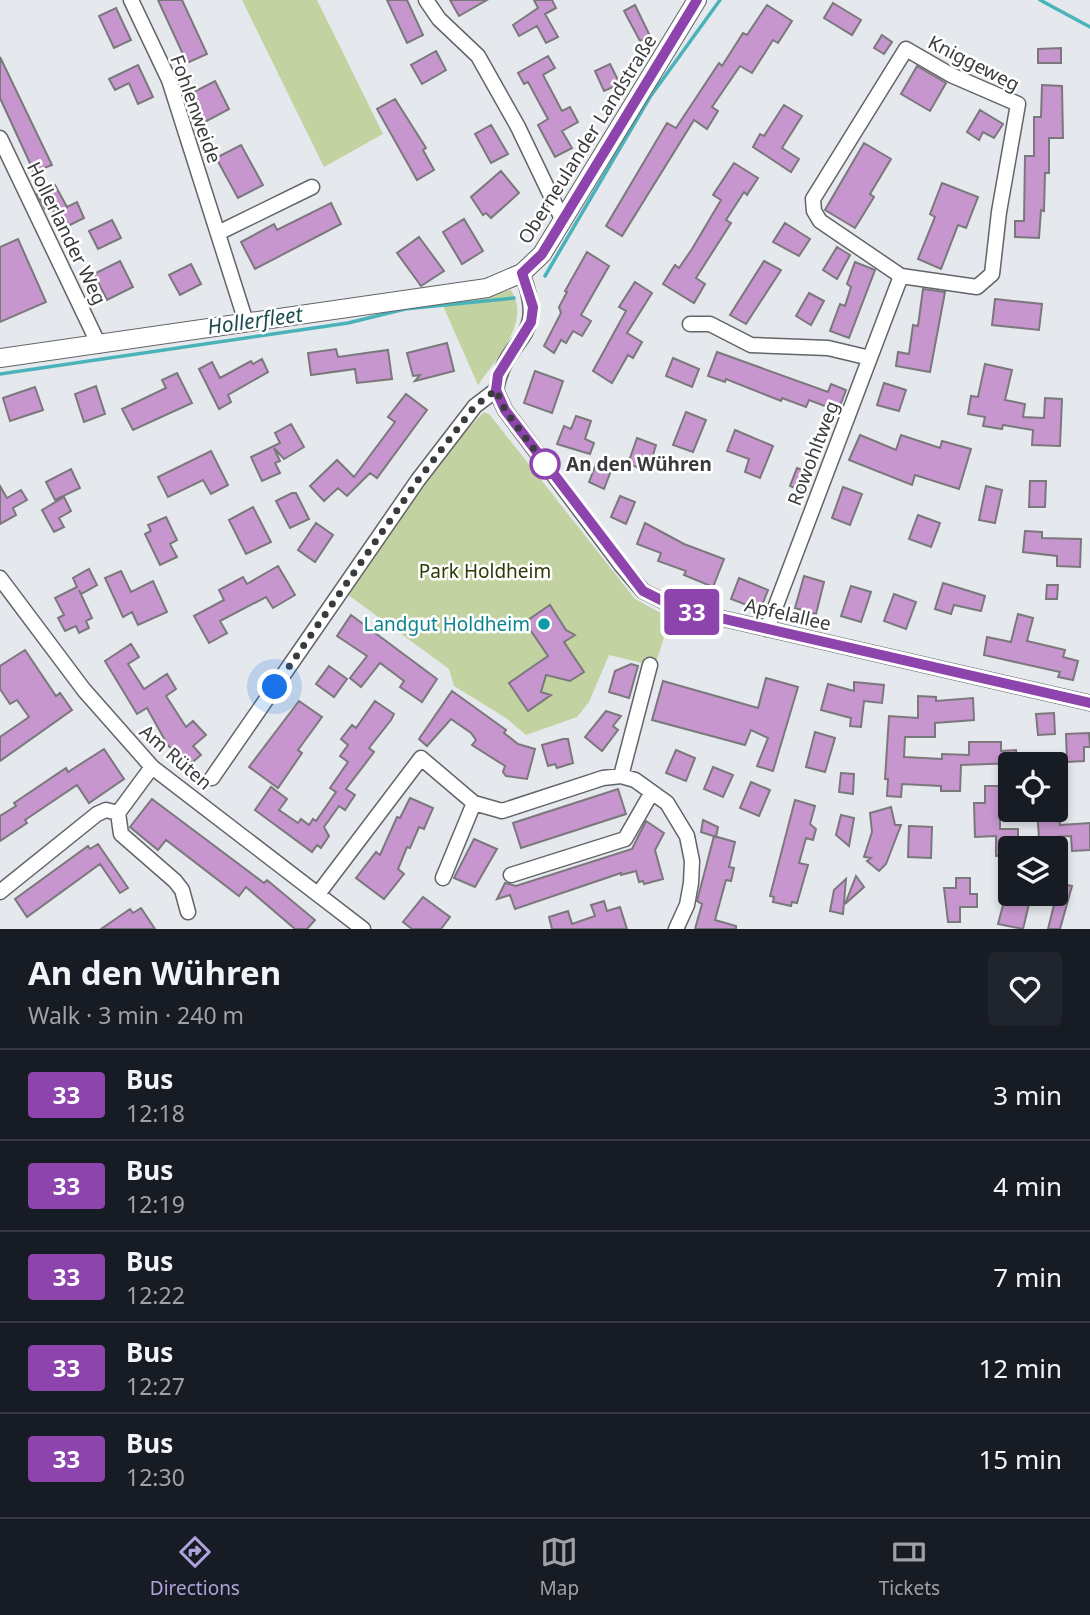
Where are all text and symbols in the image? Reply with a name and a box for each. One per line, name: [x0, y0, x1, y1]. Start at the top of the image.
street label: Oberneulander Landstraße: [512, 29, 662, 249]
street label: Kniggeweg: [924, 29, 1024, 97]
street label: Fohlenweide: [164, 51, 228, 167]
street label: Hollerlander Weg: [21, 157, 113, 309]
water label: Hollerfleet: [205, 299, 305, 341]
street label: Rowohltweg: [781, 397, 845, 509]
marker: An den Wühren: [530, 449, 560, 479]
place label: An den Wühren: [566, 451, 712, 477]
park label: Park Holdheim: [419, 558, 551, 584]
line badge: 33: [660, 589, 724, 635]
street label: Apfelallee: [742, 591, 834, 637]
text: 33: [678, 595, 706, 628]
place label: Landgut Holdheim: [363, 611, 530, 637]
marker: Landgut Holdheim: [536, 616, 552, 632]
your location: [257, 669, 292, 704]
street label: Am Rüten: [134, 718, 218, 796]
map controls: [998, 752, 1068, 906]
button: locate: [998, 752, 1068, 822]
button: layers: [998, 836, 1068, 906]
text: An den Wühren: [28, 950, 281, 995]
button: heart: [988, 952, 1062, 1026]
text: Walk · 3 min · 240 m: [28, 999, 244, 1031]
text: Bus: [126, 1061, 173, 1097]
text: 3 min: [993, 1077, 1062, 1113]
text: 33: [53, 1078, 80, 1111]
text: 12:18: [126, 1097, 185, 1129]
text: Bus: [126, 1152, 173, 1188]
text: 4 min: [993, 1168, 1062, 1204]
text: 33: [53, 1169, 80, 1202]
text: 12:19: [126, 1188, 185, 1220]
text: Bus: [126, 1243, 173, 1279]
text: 7 min: [993, 1259, 1062, 1295]
text: 33: [53, 1260, 80, 1293]
text: 12:22: [126, 1279, 185, 1311]
text: Bus: [126, 1334, 173, 1370]
text: 12 min: [978, 1350, 1062, 1386]
text: 33: [53, 1351, 80, 1384]
text: 12:27: [126, 1370, 185, 1402]
text: Bus: [126, 1425, 173, 1461]
text: 15 min: [978, 1441, 1062, 1477]
text: 33: [53, 1442, 80, 1475]
text: 12:30: [126, 1461, 185, 1493]
tab: Directions: [150, 1533, 240, 1601]
tab: Map: [540, 1533, 579, 1601]
tab: Tickets: [879, 1533, 940, 1601]

